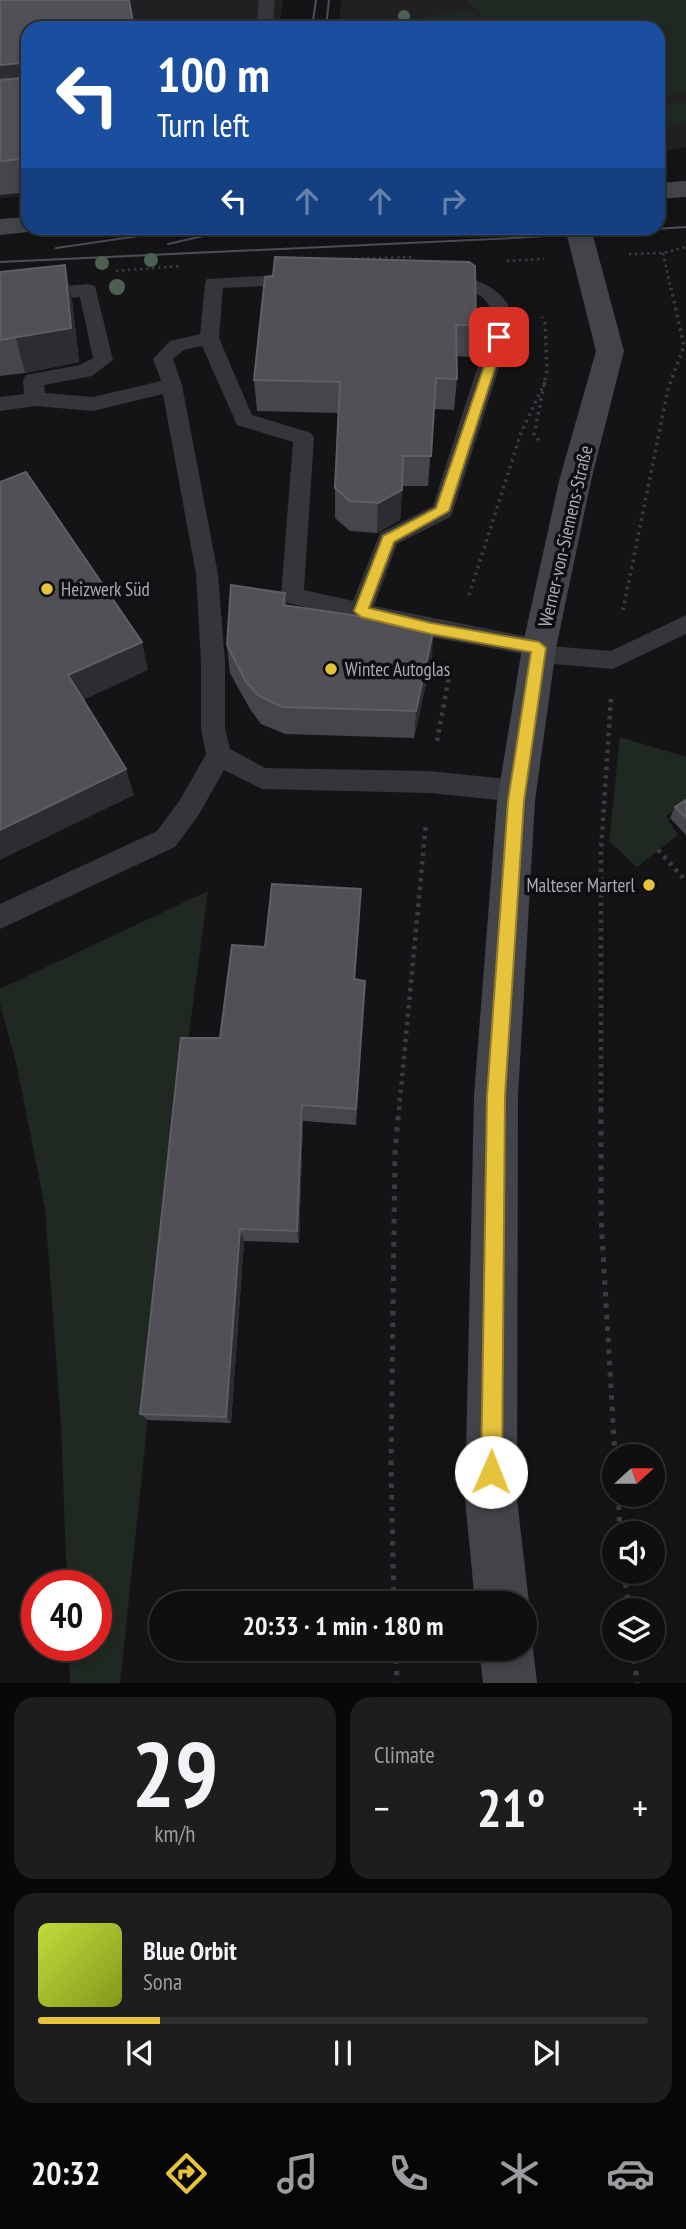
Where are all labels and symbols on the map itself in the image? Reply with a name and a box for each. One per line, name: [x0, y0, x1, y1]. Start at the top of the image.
pin: [469, 307, 529, 367]
street label: Werner-von-Siemens-Straße: [532, 443, 598, 629]
place label: Heizwerk Süd: [61, 577, 150, 601]
marker: Heizwerk Süd: [39, 581, 55, 597]
place label: Wintec Autoglas: [345, 657, 450, 681]
marker: Wintec Autoglas: [323, 661, 339, 677]
place label: Malteser Marterl: [527, 873, 636, 897]
marker: Malteser Marterl: [641, 877, 657, 893]
position arrow: [454, 1435, 528, 1509]
north arrow: [602, 1444, 665, 1507]
speed limit sign: 40: [21, 1570, 112, 1661]

